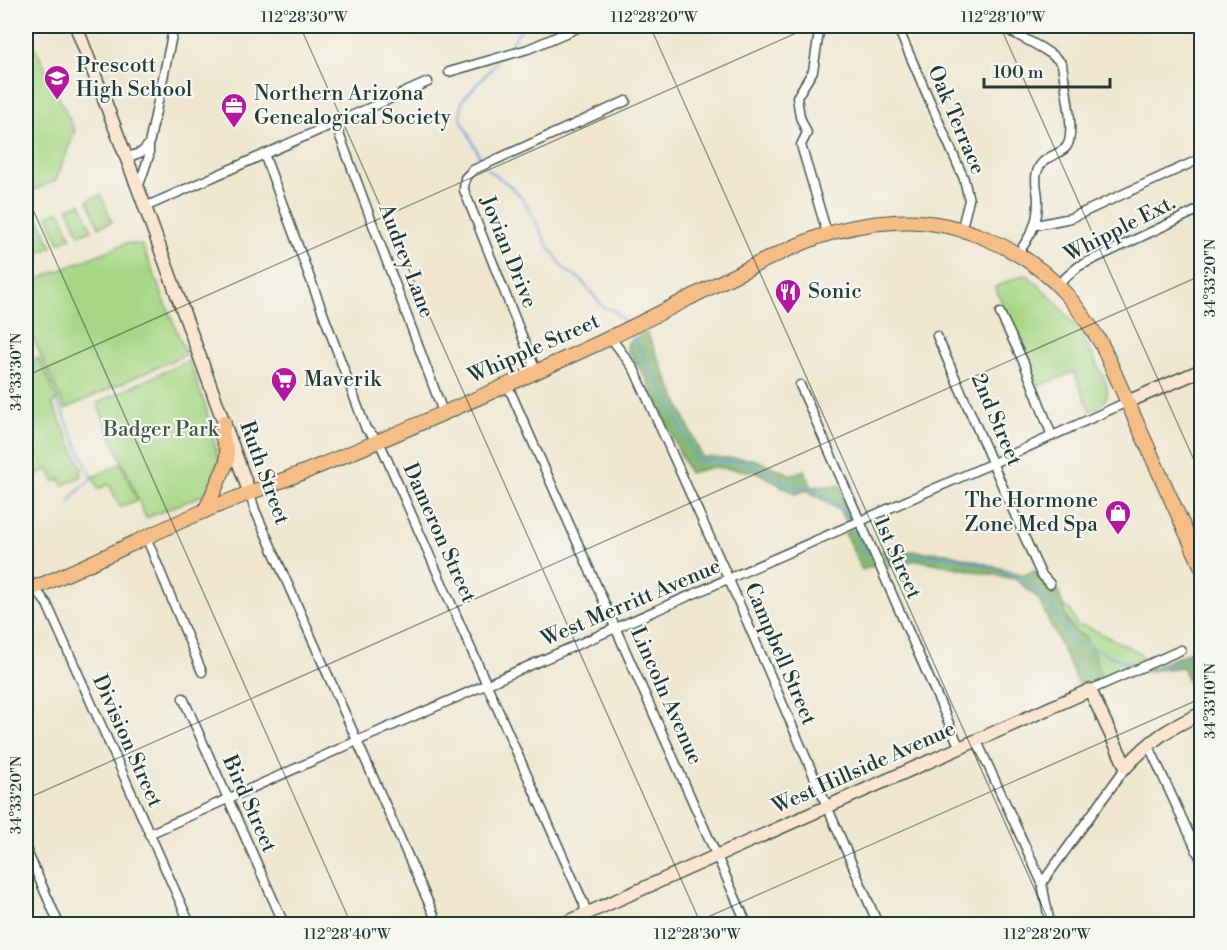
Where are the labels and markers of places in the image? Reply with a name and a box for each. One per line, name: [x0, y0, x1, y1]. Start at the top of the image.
place label: Prescott High School: [76, 53, 192, 103]
school or university icon: Prescott High School: [42, 63, 72, 101]
place label: Northern Arizona Genealogical Society: [254, 81, 452, 131]
office icon: Northern Arizona Genealogical Society: [219, 91, 249, 129]
restaurant icon: Sonic: [773, 277, 803, 315]
place label: Sonic: [808, 279, 862, 305]
supermarket icon: Maverik: [269, 365, 299, 403]
place label: Maverik: [304, 367, 382, 393]
place label: The Hormone Zone Med Spa: [965, 488, 1098, 538]
shop icon: The Hormone Zone Med Spa: [1103, 498, 1133, 536]

